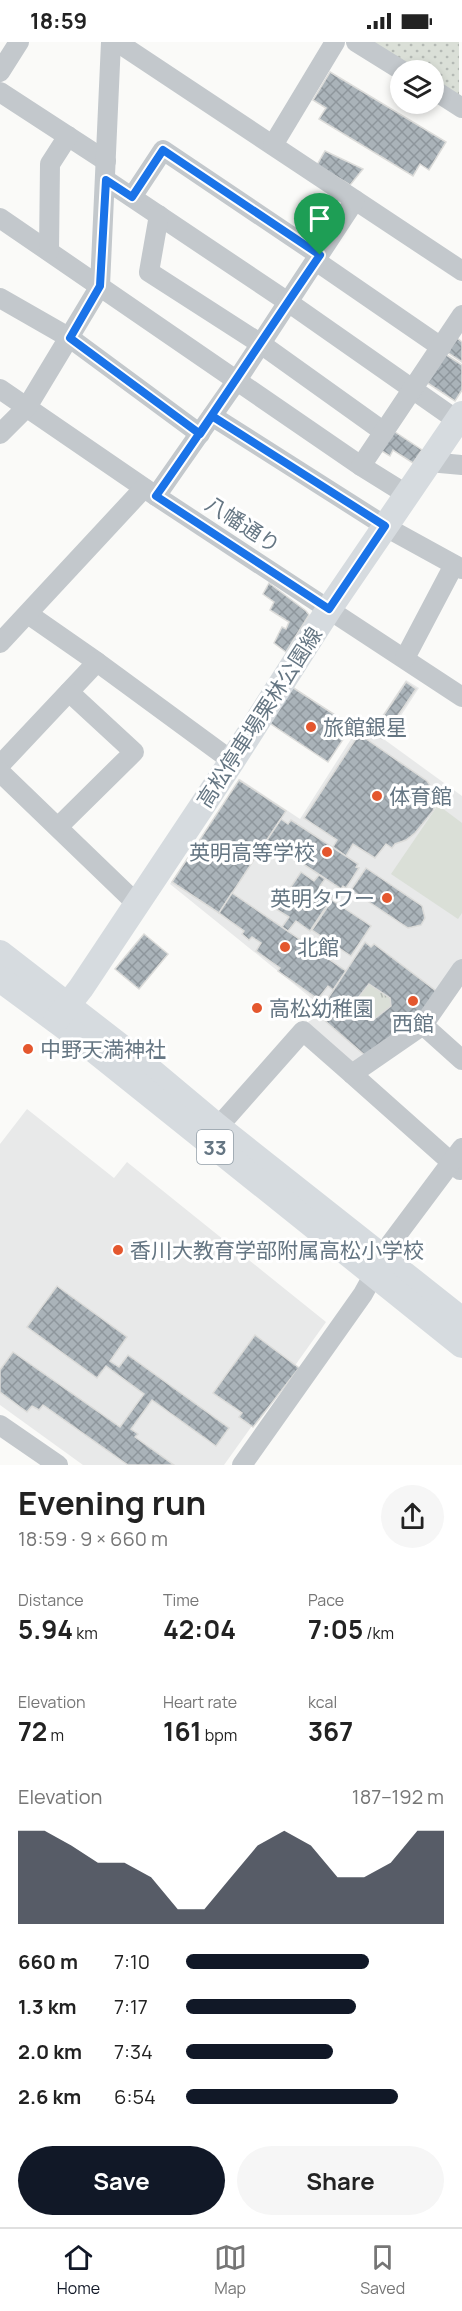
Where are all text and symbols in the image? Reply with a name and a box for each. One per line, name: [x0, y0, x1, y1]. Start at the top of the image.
text: 18:59: [30, 6, 87, 36]
map controls: [390, 60, 444, 114]
button: layers: [390, 60, 444, 114]
pin: [294, 193, 345, 255]
icon: arrive: [303, 202, 336, 235]
street label: 八幡通り: [200, 489, 286, 559]
street label: 高松停車場栗林公園線: [190, 621, 328, 813]
place label: 旅館銀星: [323, 713, 407, 741]
marker: 旅館銀星: [304, 720, 318, 734]
place label: 体育館: [389, 782, 452, 810]
marker: 体育館: [370, 789, 384, 803]
place label: 英明高等学校: [189, 838, 315, 866]
marker: 英明高等学校: [320, 845, 334, 859]
place label: 英明タワー: [270, 884, 375, 912]
marker: 英明タワー: [380, 891, 394, 905]
place label: 北館: [297, 933, 339, 961]
marker: 北館: [278, 940, 292, 954]
place label: 高松幼稚園: [269, 994, 374, 1022]
marker: 西館: [406, 994, 420, 1008]
marker: 高松幼稚園: [250, 1001, 264, 1015]
place label: 西館: [392, 1009, 434, 1037]
place label: 中野天満神社: [40, 1035, 166, 1063]
marker: 中野天満神社: [21, 1042, 35, 1056]
road number: 33: [197, 1130, 233, 1164]
place label: 香川大教育学部附属高松小学校: [130, 1236, 424, 1264]
marker: 香川大教育学部附属高松小学校: [111, 1243, 125, 1257]
text: Evening run: [18, 1480, 206, 1525]
button: share: [381, 1485, 444, 1548]
text: 18:59 · 9 × 660 m: [18, 1525, 168, 1552]
text: Distance: [18, 1589, 84, 1611]
text: Time: [163, 1589, 199, 1611]
text: Pace: [308, 1589, 344, 1611]
text: 5.94: [18, 1611, 73, 1647]
text: 42:04: [163, 1611, 236, 1647]
text: 7:05: [308, 1611, 363, 1647]
text: km: [73, 1622, 98, 1644]
text: /km: [363, 1622, 394, 1644]
text: Elevation: [18, 1691, 86, 1713]
text: Heart rate: [163, 1691, 237, 1713]
text: kcal: [308, 1691, 337, 1713]
text: 72: [18, 1713, 47, 1749]
text: 161: [163, 1713, 202, 1749]
text: 367: [308, 1713, 353, 1749]
text: m: [47, 1724, 64, 1746]
text: bpm: [202, 1724, 237, 1746]
text: Elevation: [18, 1783, 102, 1810]
text: 187–192 m: [352, 1783, 444, 1810]
text: 660 m: [18, 1948, 78, 1975]
text: 7:10: [114, 1948, 150, 1975]
text: 1.3 km: [18, 1993, 76, 2020]
text: 7:17: [114, 1993, 148, 2020]
text: 2.0 km: [18, 2038, 82, 2065]
text: 7:34: [114, 2038, 153, 2065]
text: 2.6 km: [18, 2083, 81, 2110]
text: 6:54: [114, 2083, 156, 2110]
button: Save: [18, 2146, 225, 2215]
button: Share: [237, 2146, 444, 2215]
tab: Home: [57, 2241, 100, 2299]
tab: Map: [214, 2241, 247, 2299]
tab: Saved: [360, 2241, 405, 2299]

